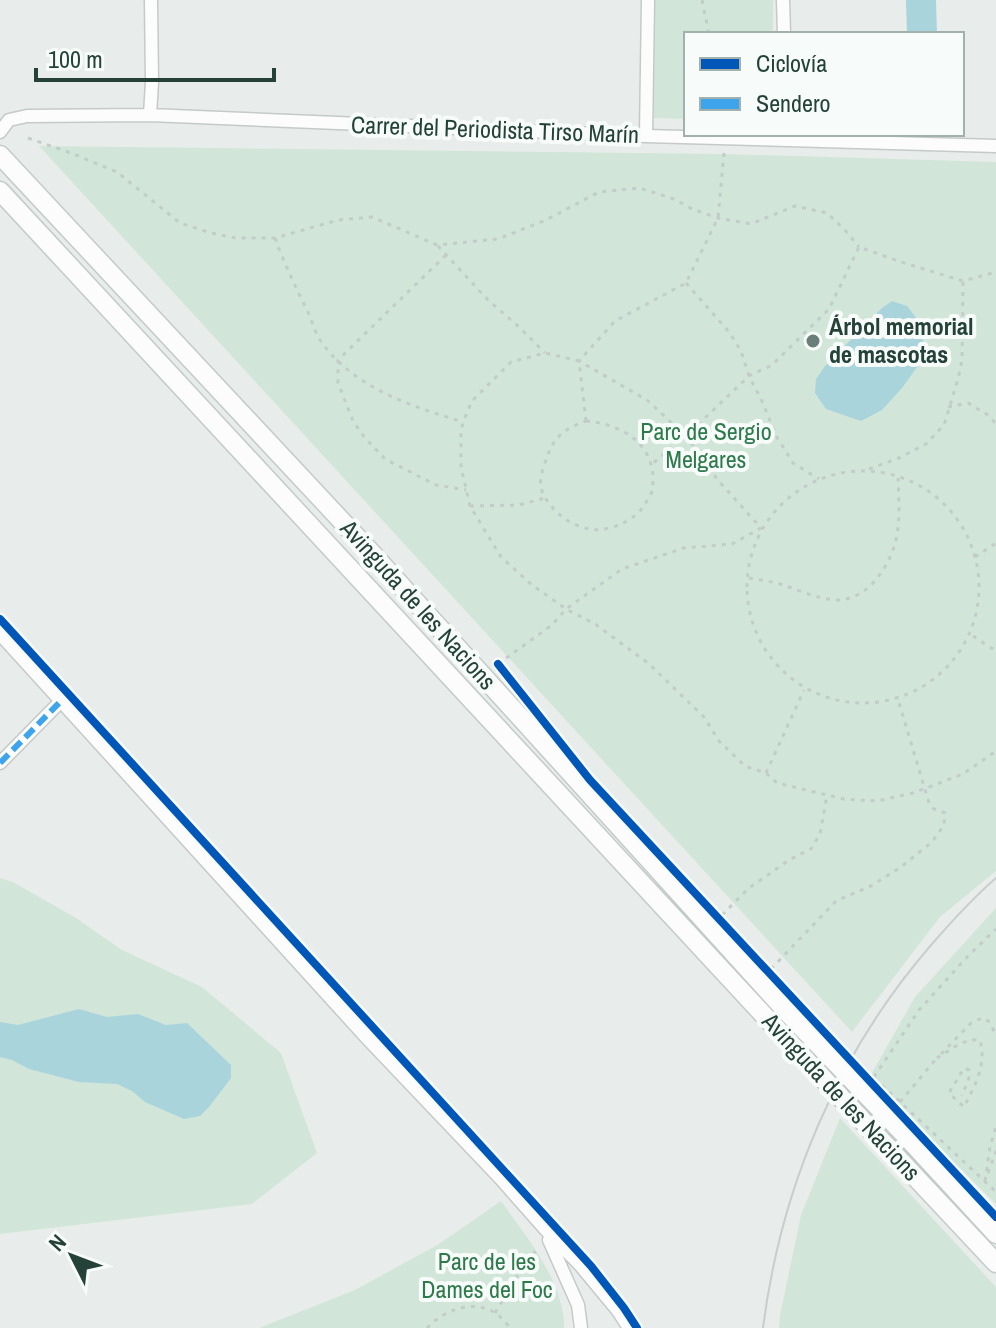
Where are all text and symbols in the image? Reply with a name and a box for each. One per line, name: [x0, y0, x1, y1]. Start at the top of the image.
scale bar: [36, 32, 274, 82]
legend: [684, 32, 964, 136]
text: 100 m: [48, 43, 103, 75]
text: Ciclovía: [756, 47, 827, 79]
text: Sendero: [756, 87, 830, 119]
street label: Carrer del Periodista Tirso Marín: [351, 108, 639, 150]
place label: Árbol memorial de mascotas: [829, 310, 973, 370]
marker: Árbol memorial de mascotas: [804, 332, 822, 350]
park label: Parc de Sergio Melgares: [640, 415, 772, 475]
street label: Avinguda de les Nacions: [333, 512, 504, 696]
street label: Avinguda de les Nacions: [755, 1005, 928, 1187]
north arrow: [32, 1216, 112, 1296]
text: N: [42, 1228, 73, 1257]
park label: Parc de les Dames del Foc: [421, 1245, 553, 1305]

